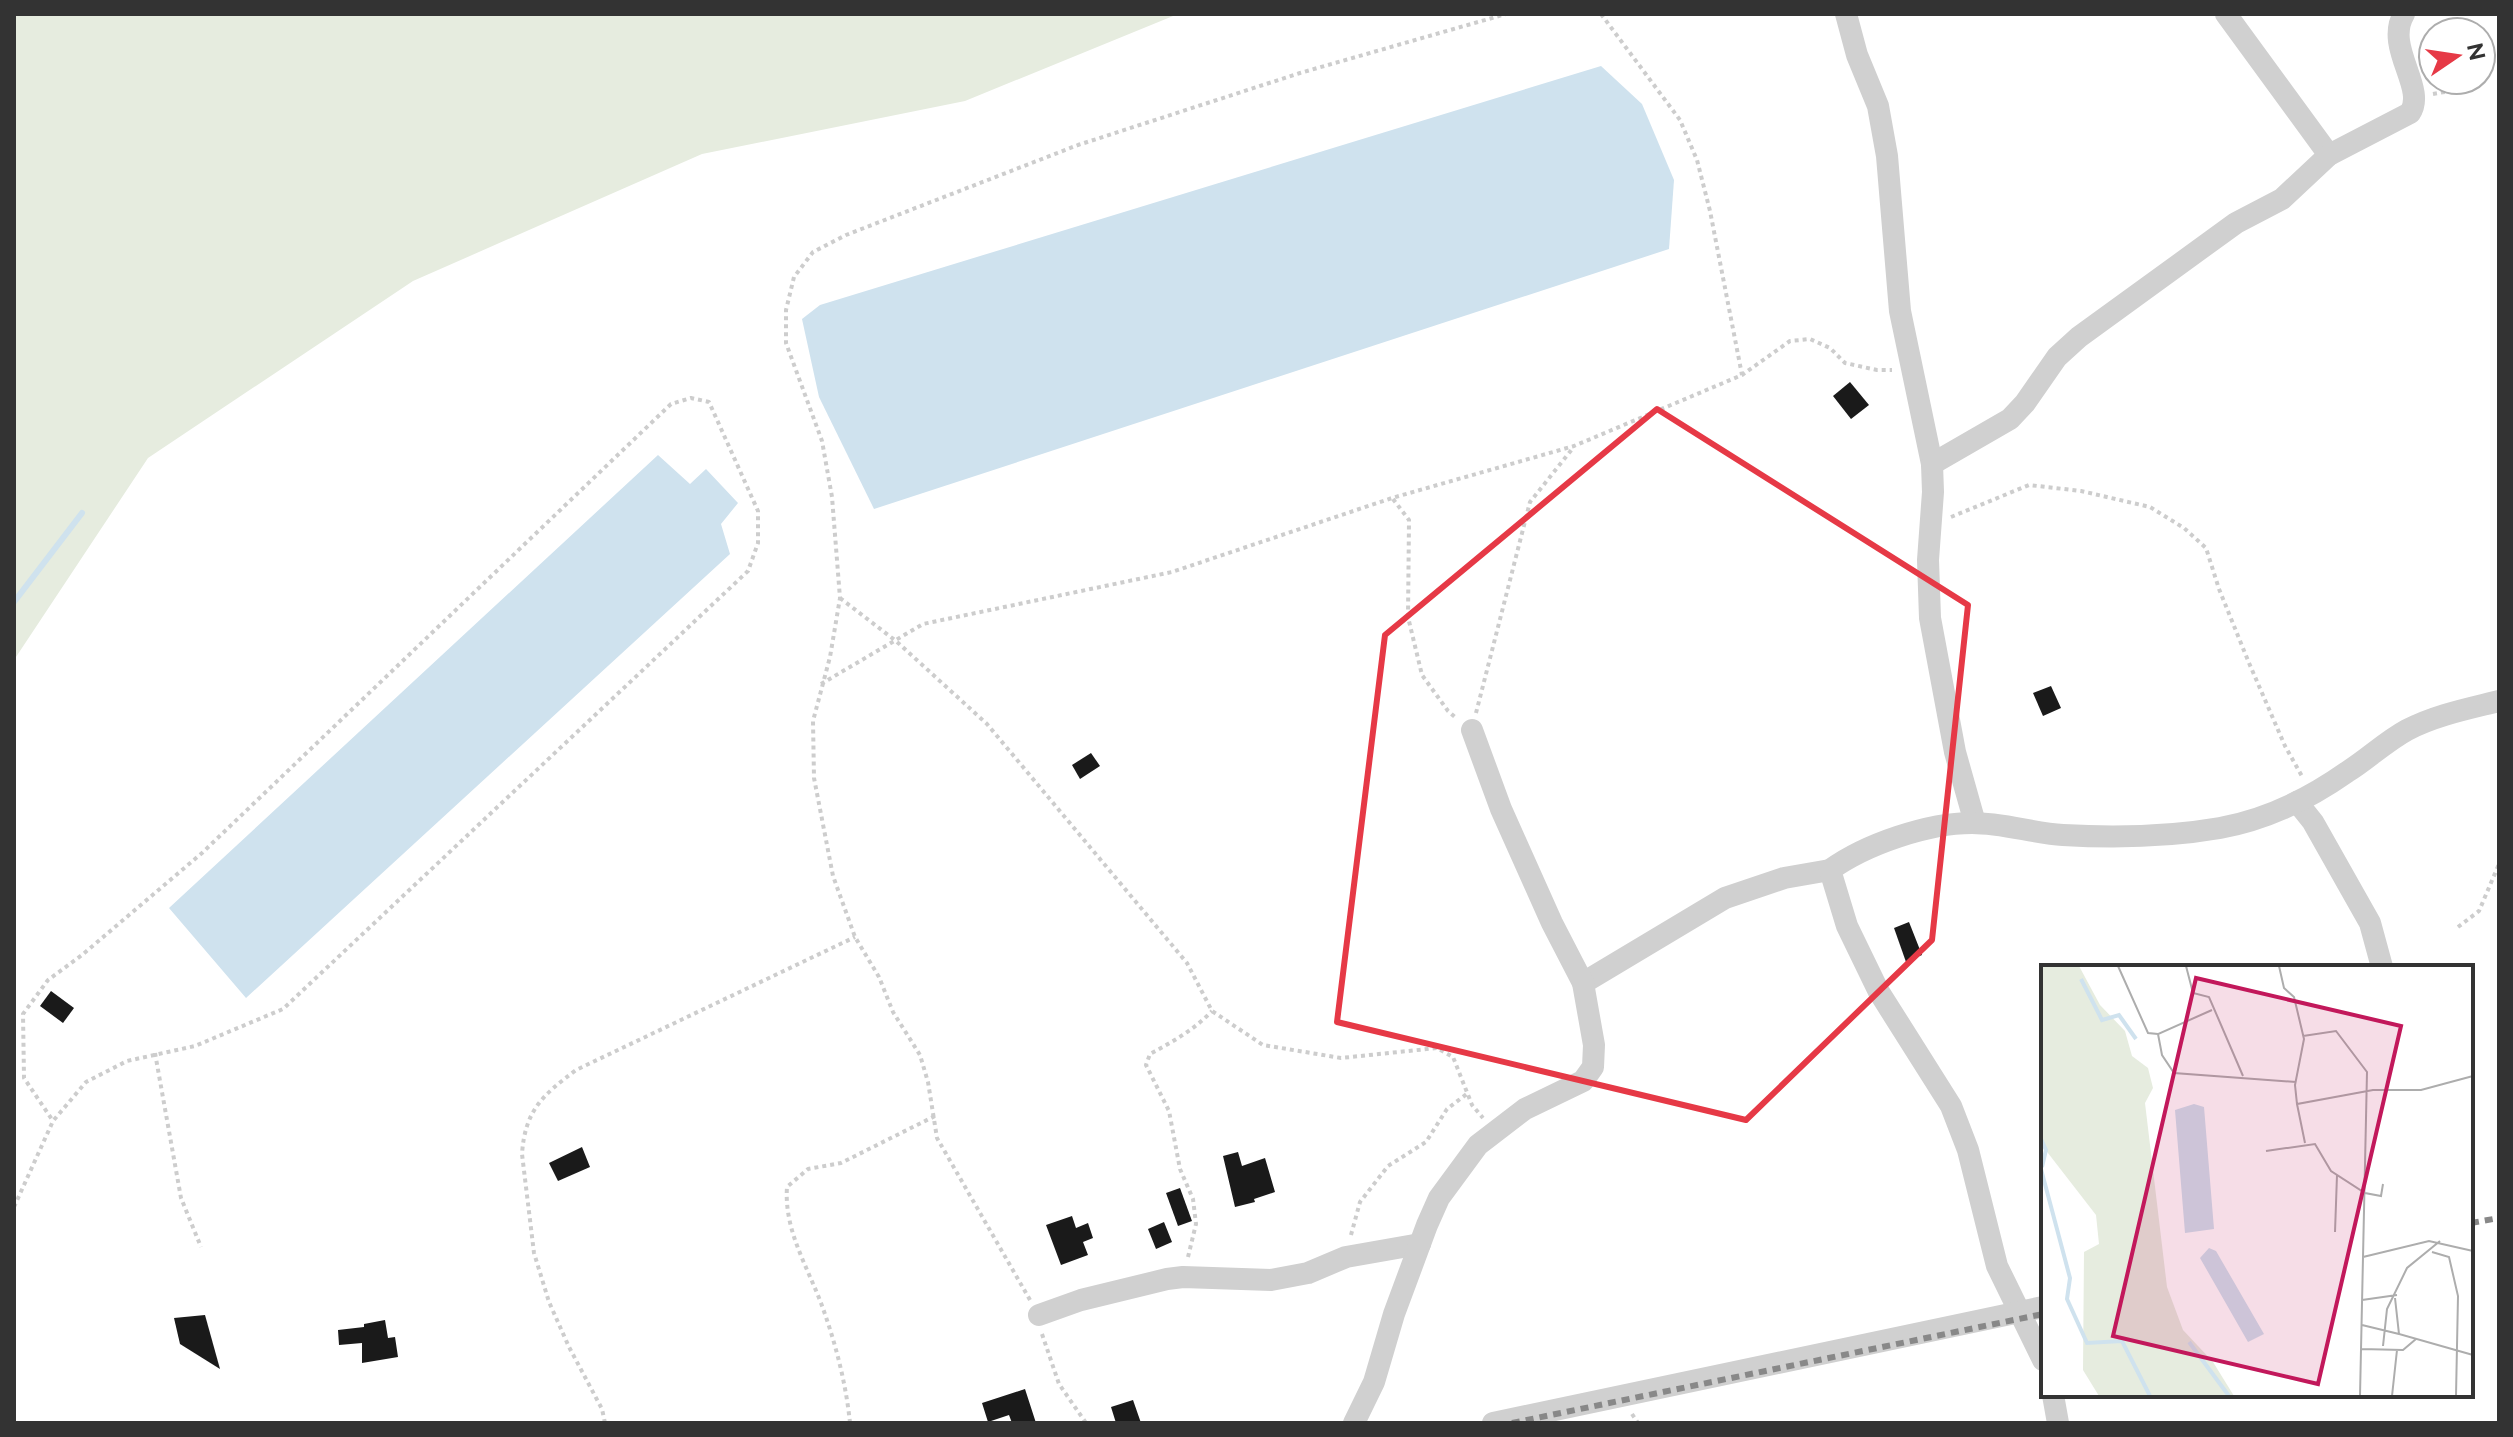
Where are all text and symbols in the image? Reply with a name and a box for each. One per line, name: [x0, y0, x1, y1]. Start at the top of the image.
north arrow: [2417, 16, 2497, 96]
text: N: [2462, 40, 2491, 63]
inset map: [2041, 965, 2473, 1397]

